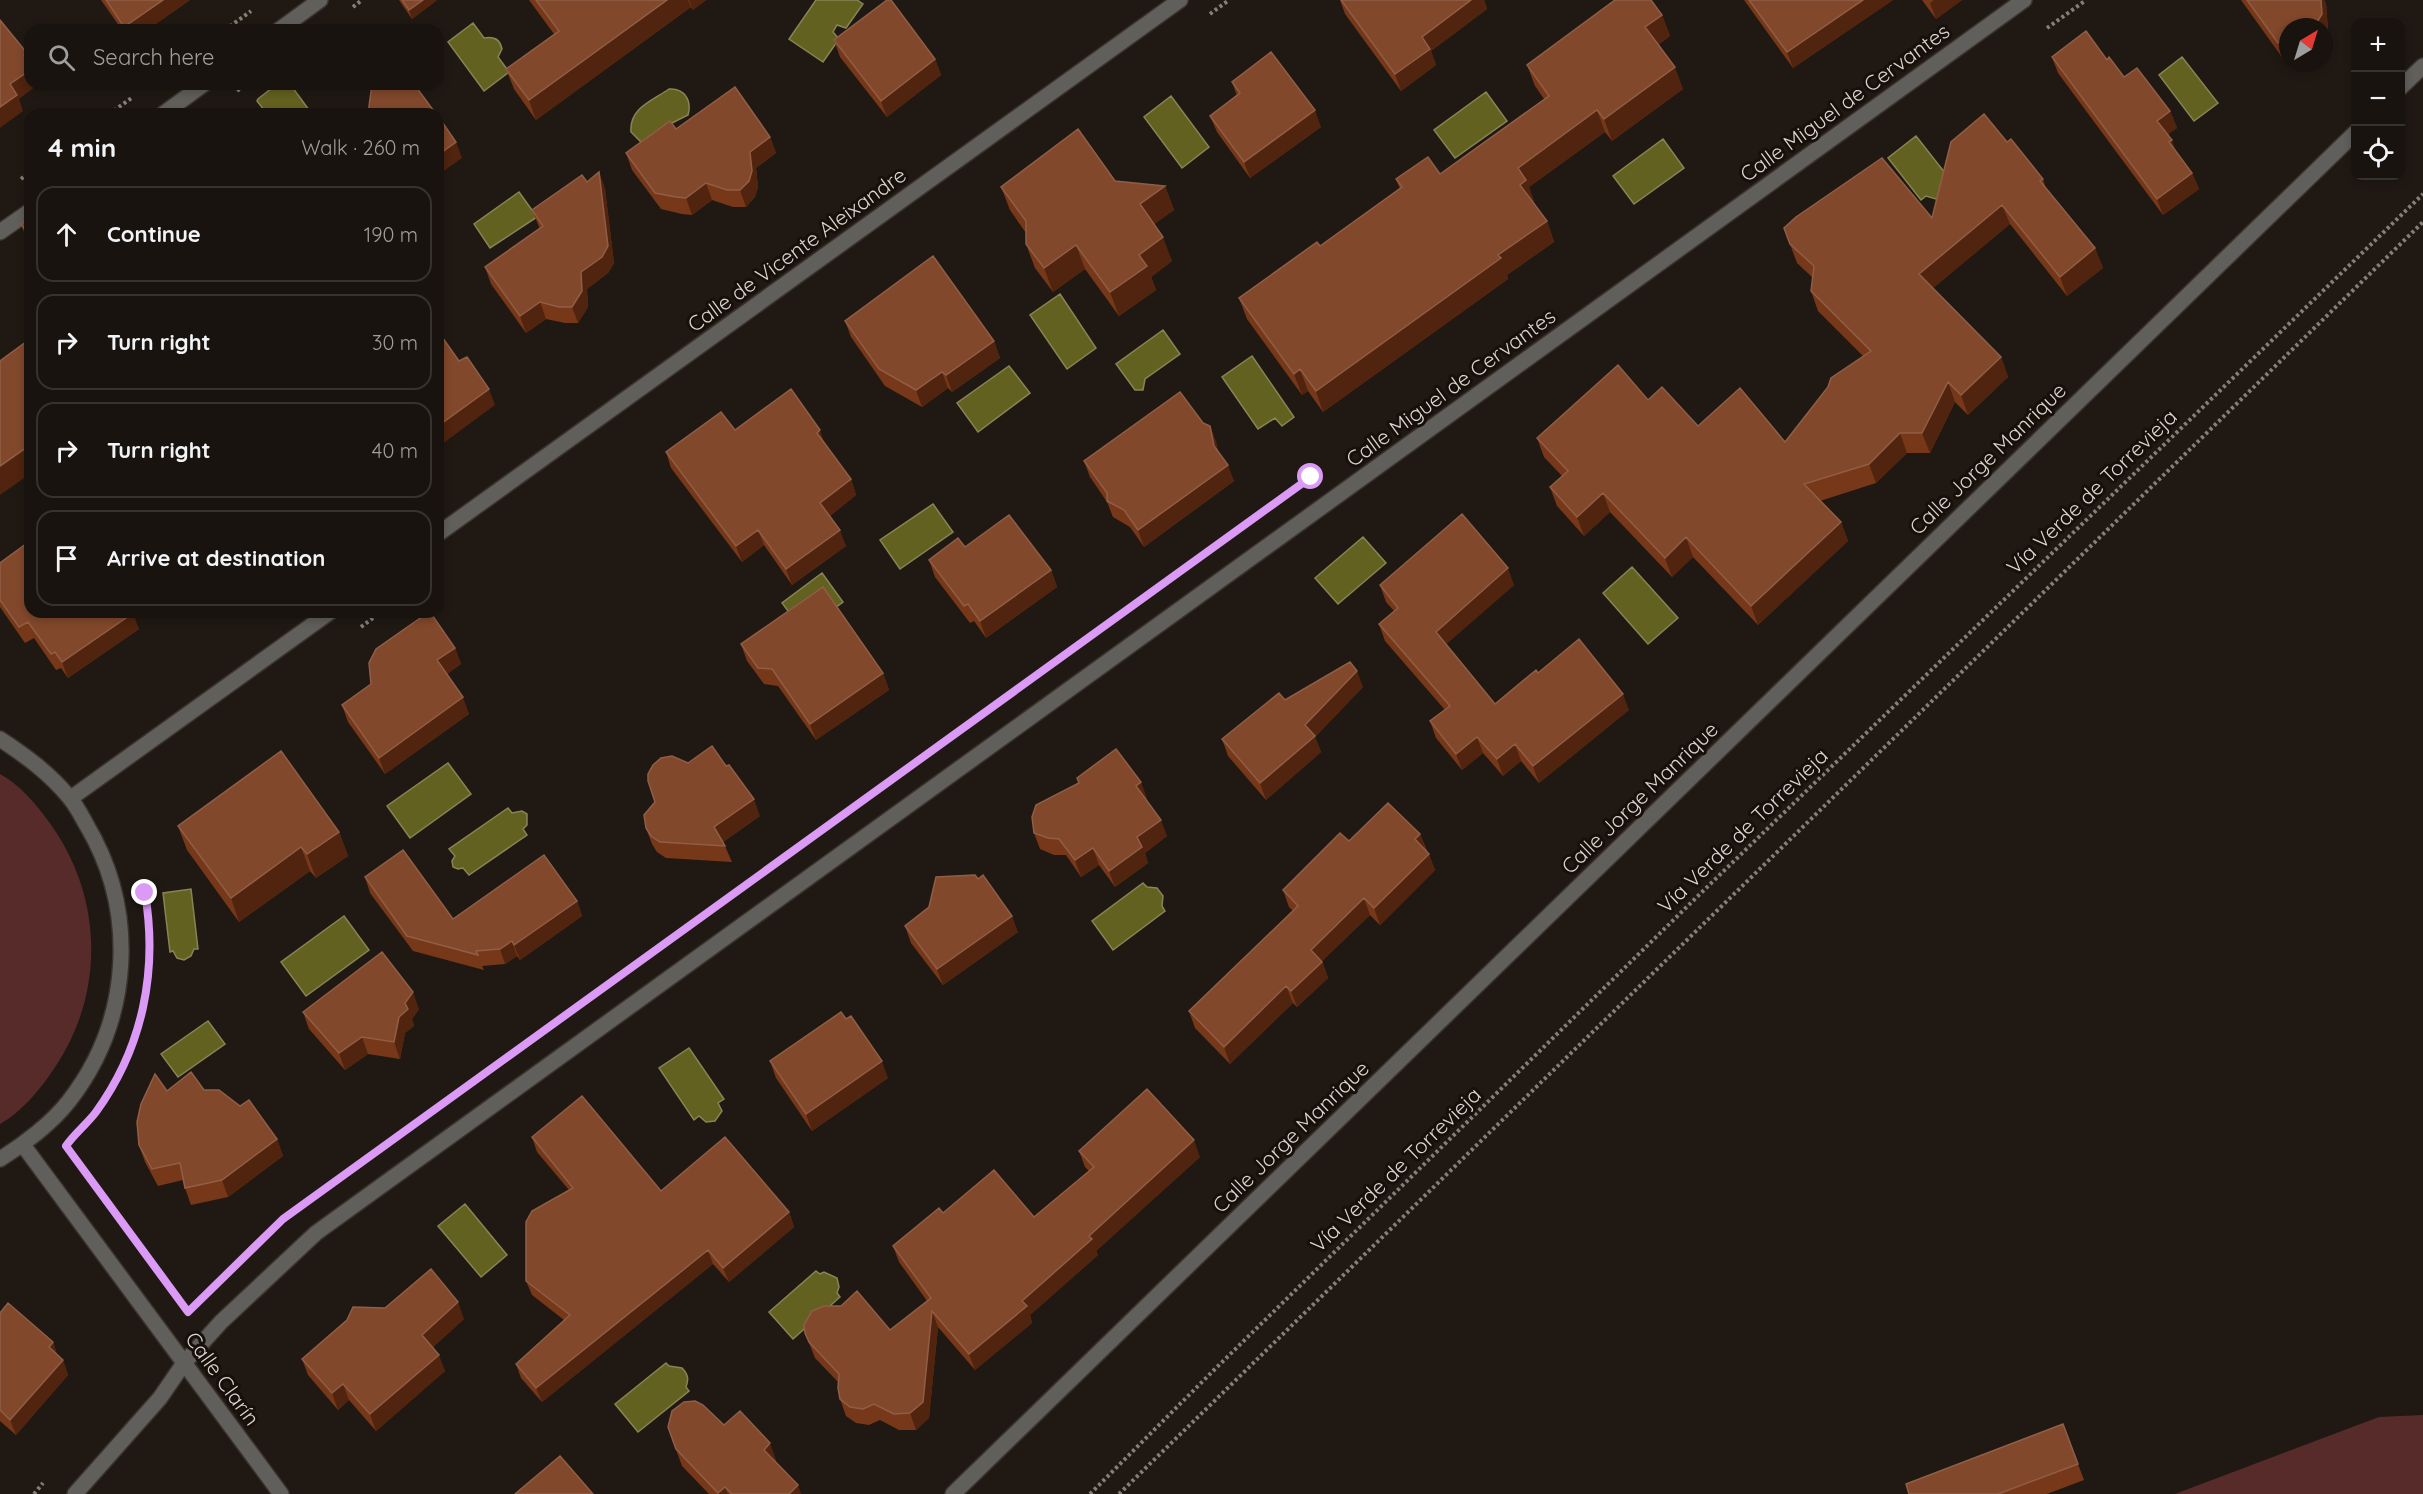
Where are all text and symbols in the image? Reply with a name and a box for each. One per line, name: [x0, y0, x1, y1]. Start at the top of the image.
street label: Calle Miguel de Cervantes: [1735, 18, 1954, 187]
north arrow: [2279, 18, 2333, 72]
map controls: [2351, 18, 2405, 180]
button: +: [2351, 18, 2405, 72]
search box: [24, 24, 444, 90]
icon: search: [45, 41, 78, 74]
text: Search here: [93, 43, 214, 71]
button: −: [2351, 72, 2405, 126]
button: locate: [2351, 126, 2405, 180]
text: 4 min: [48, 131, 116, 164]
text: Walk · 260 m: [301, 135, 420, 160]
street label: Calle de Vicente Aleixandre: [682, 161, 911, 337]
icon: ahead: [50, 218, 83, 251]
text: Continue: [107, 220, 201, 248]
text: 190 m: [364, 222, 418, 247]
street label: Calle Miguel de Cervantes: [1341, 303, 1560, 472]
icon: right: [50, 326, 83, 359]
text: Turn right: [107, 328, 211, 356]
text: 30 m: [372, 330, 418, 355]
street label: Calle Jorge Manrique: [1904, 377, 2071, 540]
street label: Vía Verde de Torrevieja: [2001, 403, 2182, 579]
icon: right: [50, 434, 83, 467]
text: Turn right: [107, 436, 211, 464]
text: 40 m: [372, 438, 418, 463]
route start: [1297, 463, 1323, 489]
icon: arrive: [50, 542, 83, 575]
text: Arrive at destination: [107, 544, 325, 572]
street label: Calle Jorge Manrique: [1556, 716, 1723, 879]
street label: Vía Verde de Torrevieja: [1652, 742, 1833, 918]
route end: [131, 879, 157, 905]
street label: Calle Jorge Manrique: [1207, 1055, 1374, 1218]
street label: Vía Verde de Torrevieja: [1305, 1081, 1486, 1257]
street label: Calle Clarín: [180, 1326, 266, 1430]

